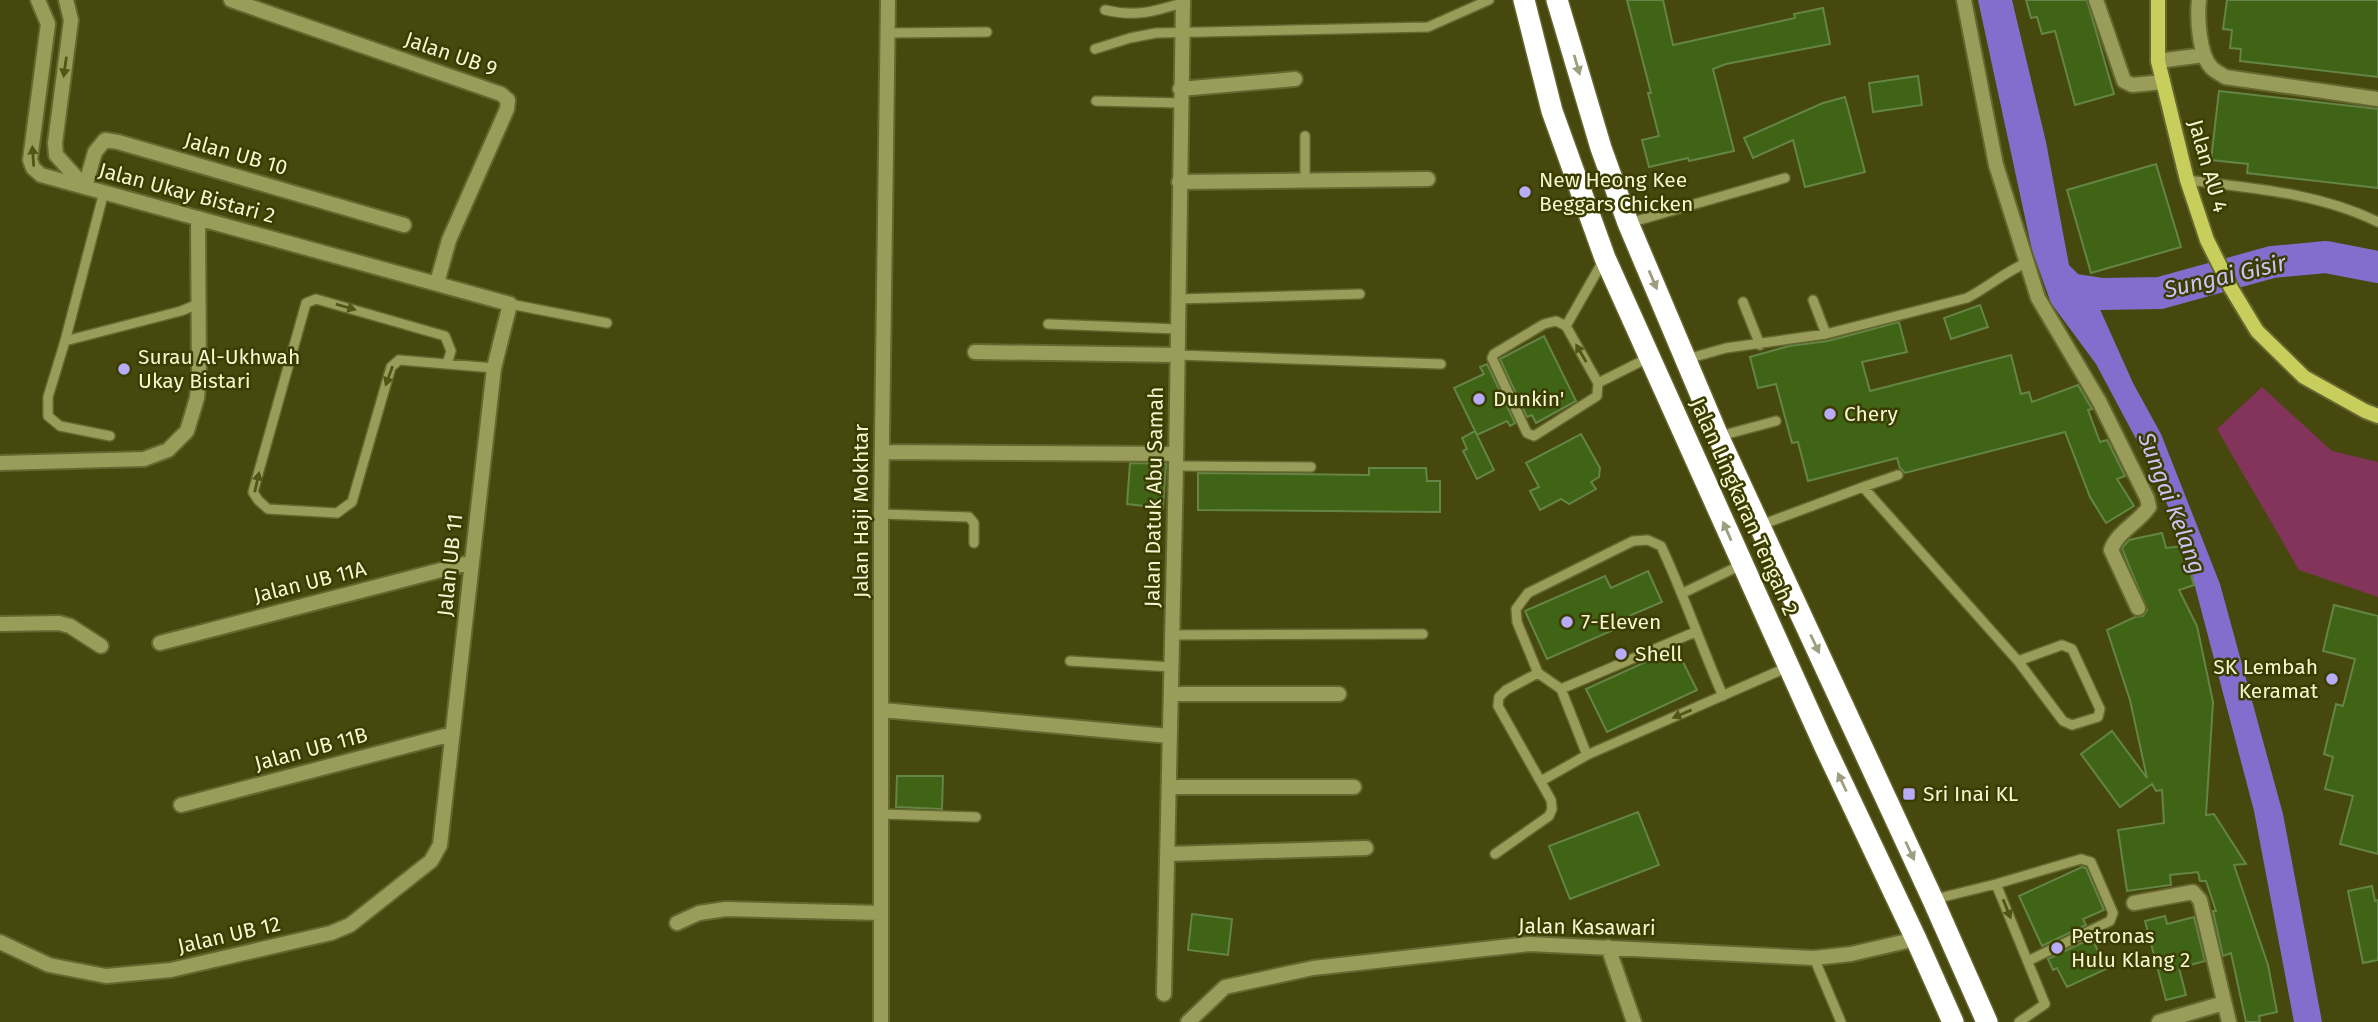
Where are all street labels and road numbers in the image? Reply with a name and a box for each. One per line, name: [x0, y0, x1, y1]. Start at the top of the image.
street label: Jalan UB 9: [401, 26, 501, 82]
street label: Jalan AU 4: [2182, 117, 2234, 215]
street label: Jalan UB 10: [181, 127, 291, 181]
street label: Jalan Ukay Bistari 2: [96, 157, 278, 229]
street label: Jalan Datuk Abu Samah: [1139, 386, 1169, 608]
street label: Jalan Lingkaran Tengah 2: [1684, 394, 1804, 620]
street label: Jalan Haji Mokhtar: [848, 424, 874, 598]
street label: Jalan UB 11: [432, 512, 468, 618]
street label: Jalan UB 11A: [251, 555, 369, 609]
street label: Jalan UB 11B: [252, 721, 370, 777]
street label: Jalan UB 12: [175, 911, 283, 959]
street label: Jalan Kasawari: [1518, 913, 1656, 941]

